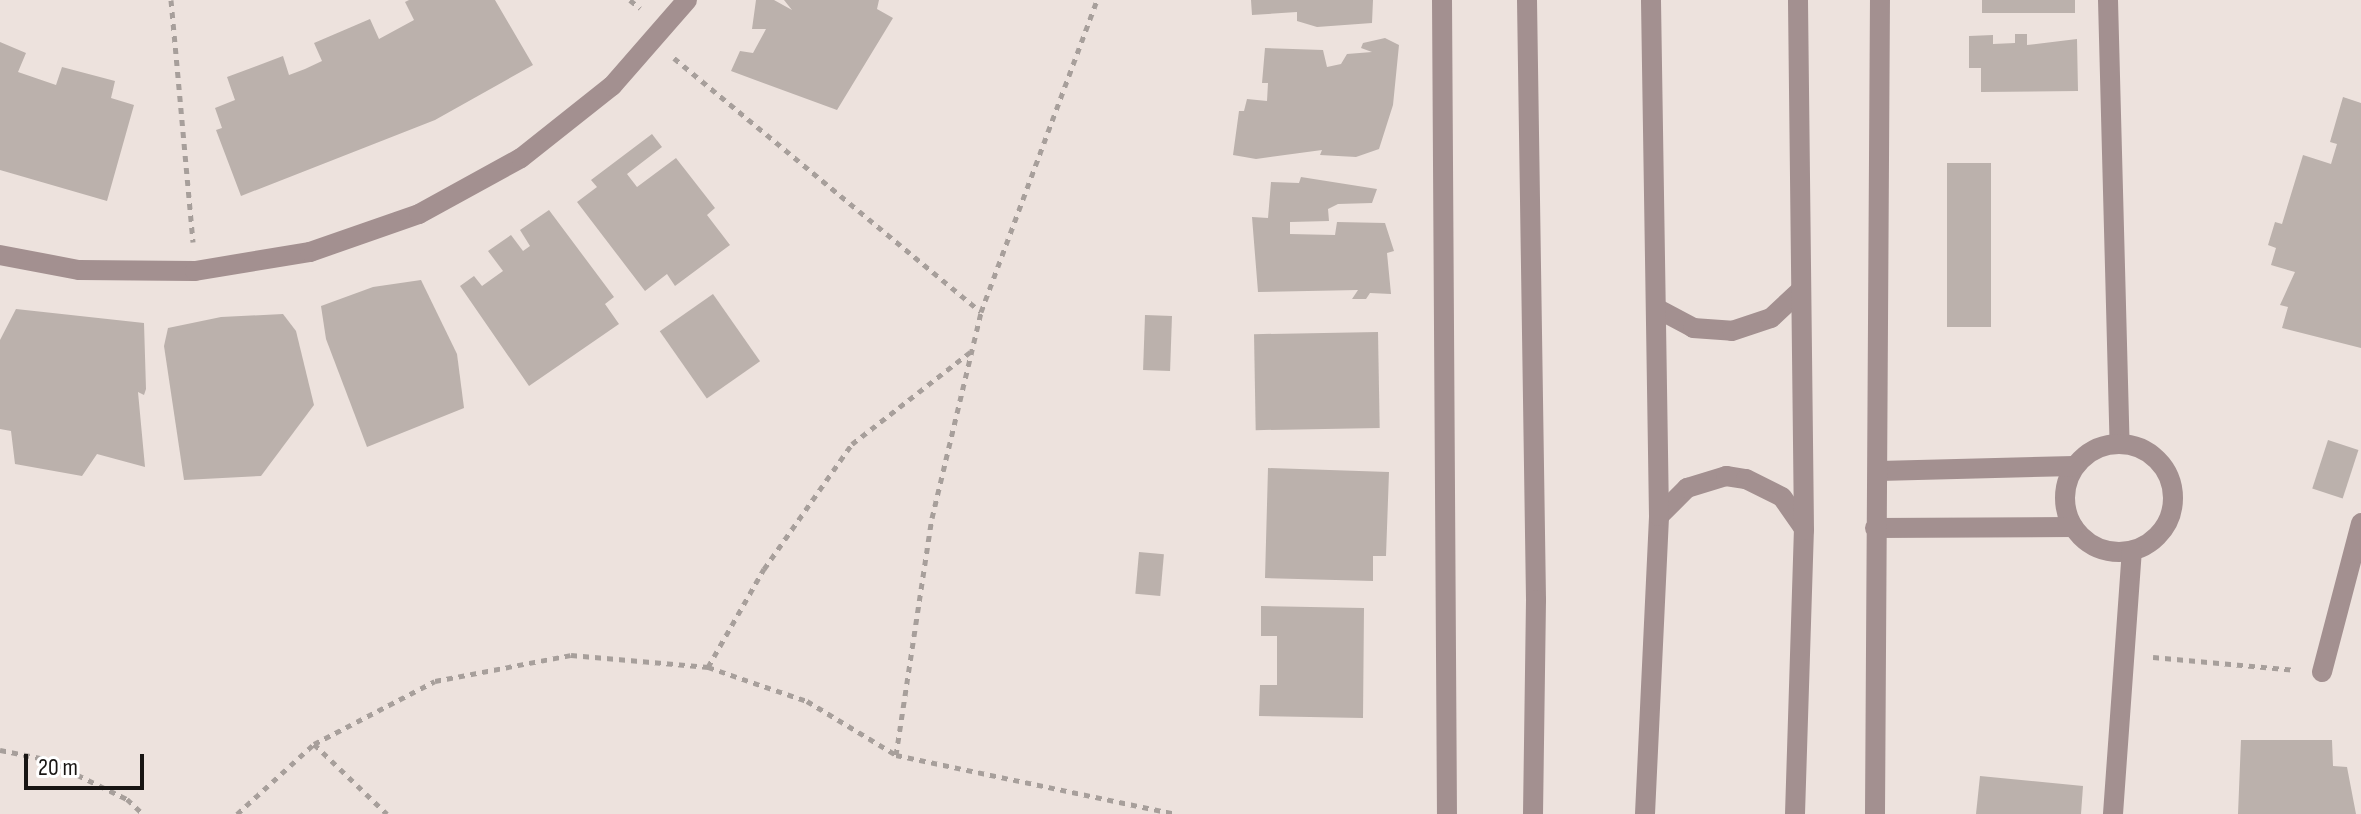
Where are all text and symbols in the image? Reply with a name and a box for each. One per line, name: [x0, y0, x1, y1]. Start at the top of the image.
scale bar: [28, 738, 148, 788]
text: 20 m: [38, 753, 78, 782]

